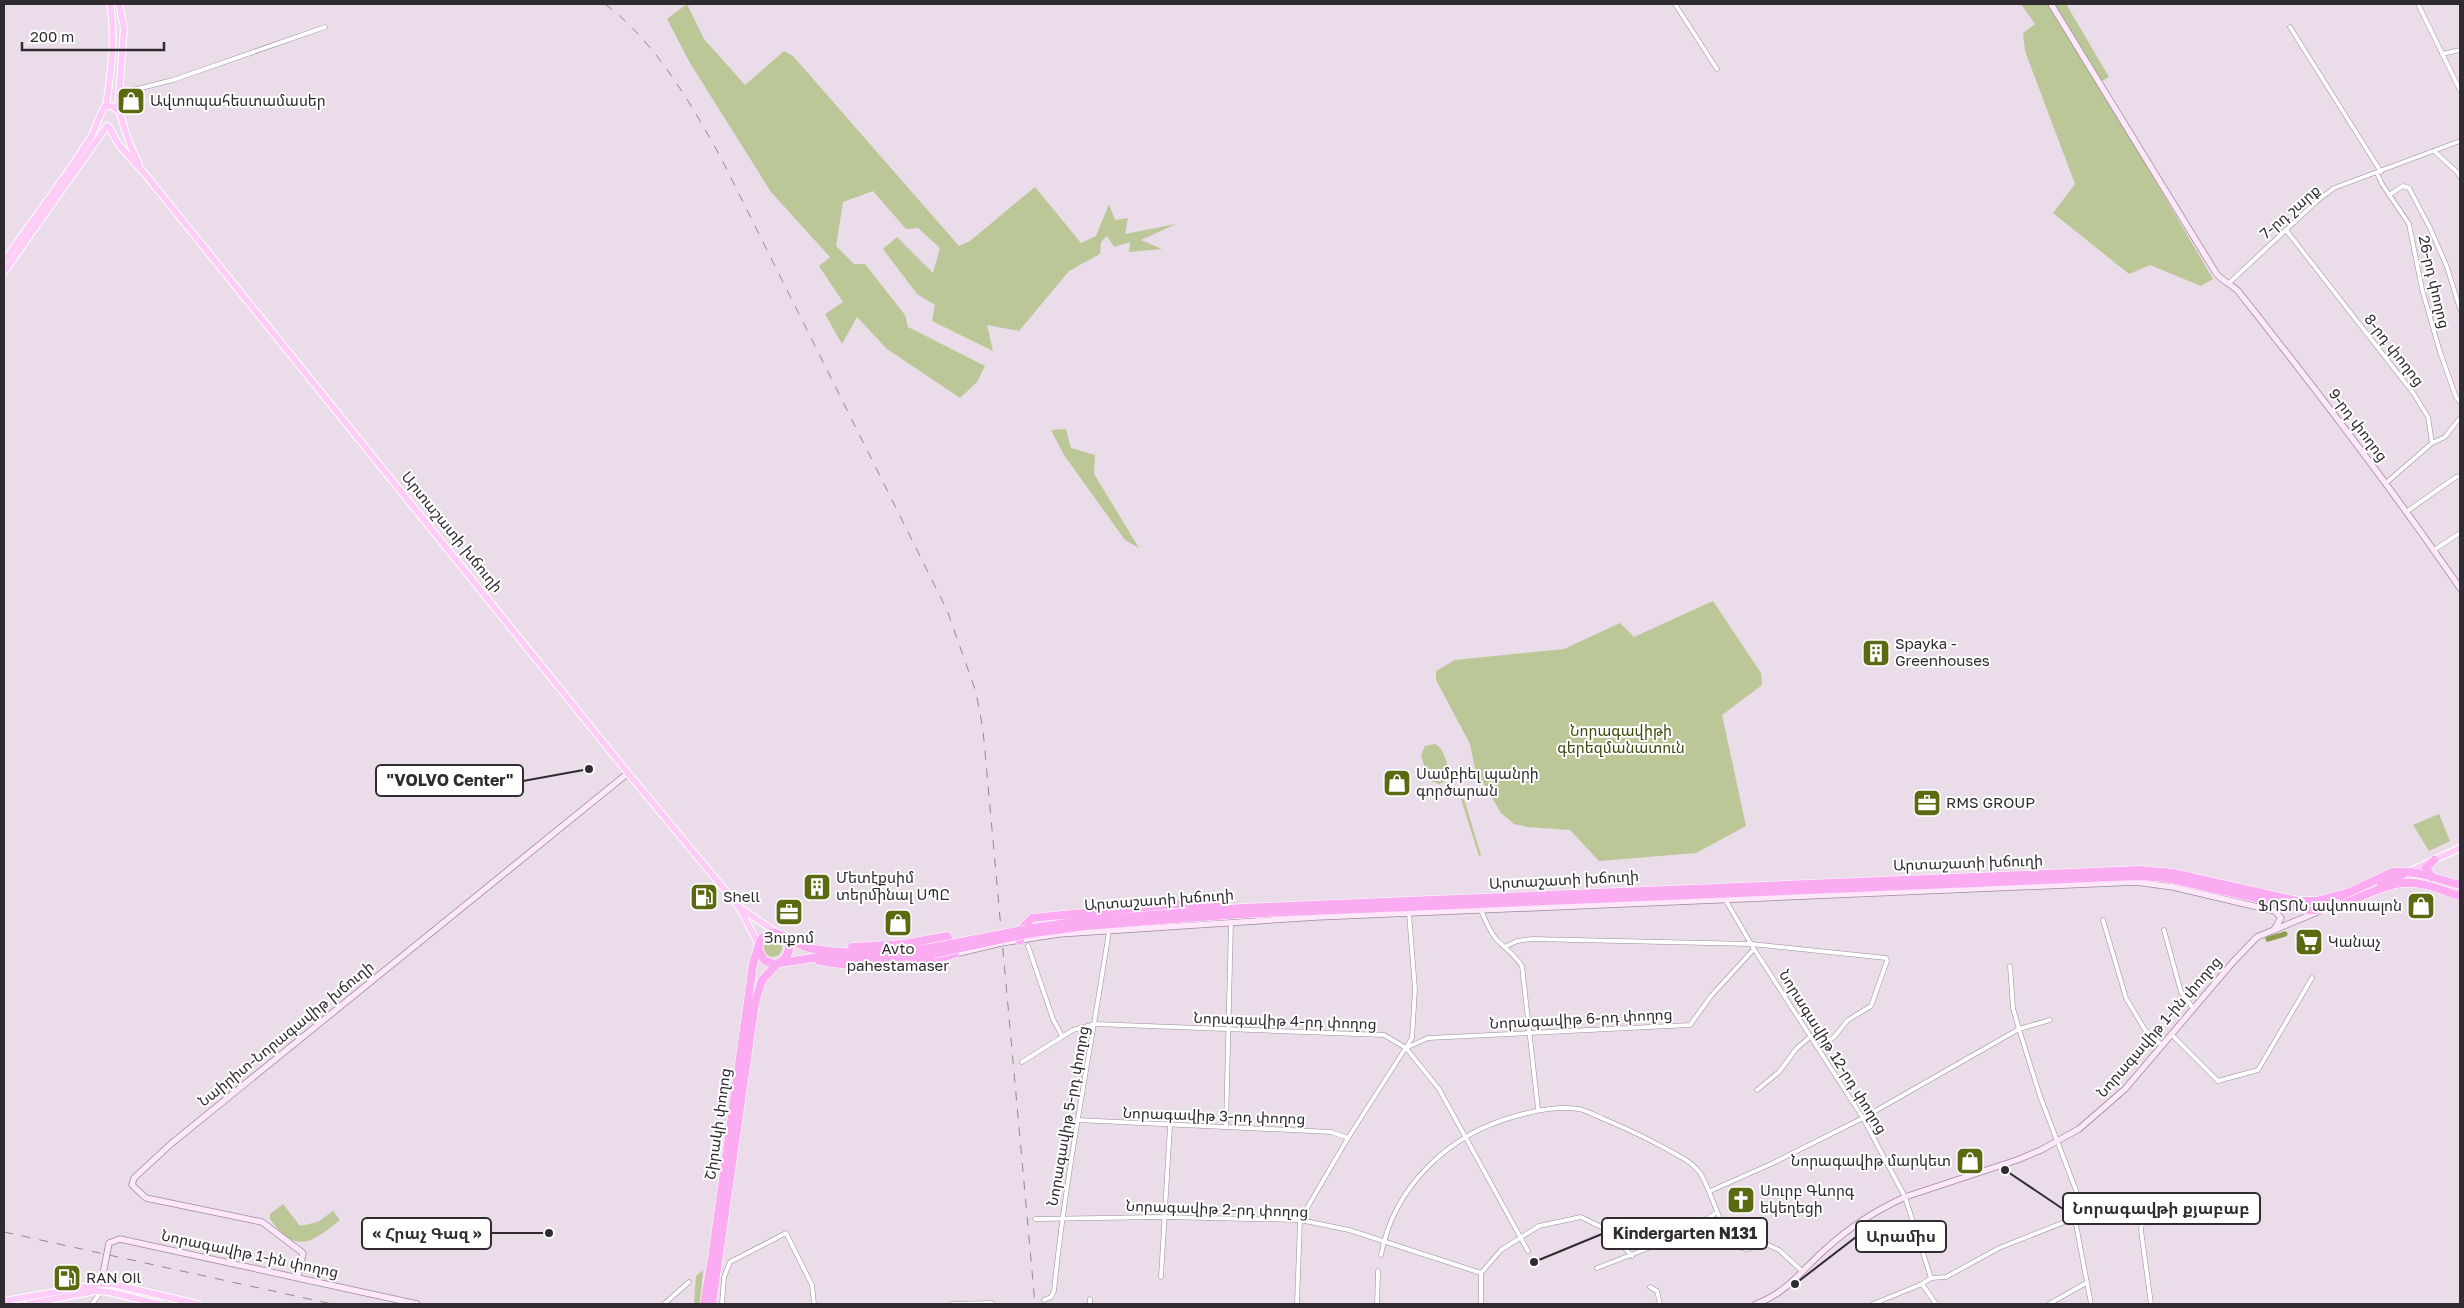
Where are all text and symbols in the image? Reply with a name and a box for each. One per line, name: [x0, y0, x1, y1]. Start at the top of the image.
scale bar: [22, 20, 165, 52]
text: 200 m: [30, 27, 74, 45]
shop icon: Ավտոպահեստամասեր: [116, 86, 146, 116]
place label: Ավտոպահեստամասեր: [150, 91, 326, 110]
street label: 7-րդ շարք: [2256, 180, 2324, 243]
street label: 26-րդ փողոց: [2415, 233, 2454, 330]
street label: 8-րդ փողոց: [2360, 310, 2429, 390]
street label: 9-րդ փողոց: [2325, 384, 2392, 465]
street label: Արտաշատի խճուղի: [398, 467, 507, 596]
place label: Spayka - Greenhouses: [1895, 634, 1990, 669]
building icon: Spayka - Greenhouses: [1861, 638, 1891, 668]
park label: Նորագավիթի գերեզմանատուն: [1557, 721, 1685, 757]
place label: Սամբիել պանրի գործարան: [1416, 764, 1539, 800]
callout: "VOLVO Center": [376, 765, 523, 796]
shop icon: Սամբիել պանրի գործարան: [1382, 768, 1412, 798]
text: "VOLVO Center": [387, 770, 513, 790]
office icon: RMS GROUP: [1912, 788, 1942, 818]
place label: RMS GROUP: [1946, 793, 2035, 811]
street label: Արտաշատի խճուղի: [1893, 850, 2043, 875]
street label: Արտաշատի խճուղի: [1488, 866, 1639, 893]
place label: Մետէքսիմ տերմինալ ՍՊԸ: [836, 868, 950, 904]
building icon: Մետէքսիմ տերմինալ ՍՊԸ: [802, 872, 832, 902]
fuel station icon: Shell: [689, 882, 719, 912]
street label: Արտաշատի խճուղի: [1083, 885, 1235, 914]
place label: Shell: [723, 887, 760, 905]
shop icon: ՖՈՏՈՆ ավտոսալոն: [2406, 891, 2436, 921]
place label: ՖՈՏՈՆ ավտոսալոն: [2258, 896, 2402, 915]
office icon: Յուքոմ: [774, 897, 804, 927]
shop icon: Avto pahestamaser: [883, 908, 913, 938]
supermarket icon: Կանաչ: [2294, 927, 2324, 957]
place label: Յուքոմ: [764, 928, 814, 947]
place label: Կանաչ: [2328, 932, 2381, 951]
place label: Avto pahestamaser: [847, 939, 949, 974]
street label: Նորագավիթ 1-ին փողոց: [2092, 952, 2225, 1101]
street label: Նաիրիտ-Նորագավիթ խճուղի: [194, 957, 377, 1110]
street label: Նորագավիթ 12-րդ փողոց: [1775, 966, 1892, 1137]
street label: Նորագավիթ 6-րդ փողոց: [1489, 1004, 1673, 1033]
street label: Նորագավիթ 4-րդ փողոց: [1193, 1008, 1377, 1033]
street label: Նորագավիթ 5-րդ փողոց: [1042, 1024, 1093, 1208]
street label: Շիրակի փողոց: [700, 1067, 735, 1181]
street label: Նորագավիթ 3-րդ փողոց: [1122, 1103, 1306, 1128]
shop icon: Նորագավիթ մարկետ: [1955, 1146, 1985, 1176]
place label: Նորագավիթ մարկետ: [1791, 1151, 1951, 1170]
place label: Սուրբ Գևորգ եկեղեցի: [1760, 1181, 1855, 1217]
church icon: Սուրբ Գևորգ եկեղեցի: [1726, 1185, 1756, 1215]
callout: Նորագավթի քյաբաբ: [2063, 1193, 2260, 1224]
street label: Նորագավիթ 2-րդ փողոց: [1125, 1196, 1309, 1221]
text: Նորագավթի քյաբաբ: [2073, 1198, 2249, 1218]
callout: « Հրաչ Գազ »: [362, 1218, 491, 1249]
callout: Kindergarten N131: [1602, 1218, 1767, 1249]
callout: Արամիս: [1856, 1221, 1946, 1252]
text: « Հրաչ Գազ »: [373, 1223, 482, 1243]
text: Kindergarten N131: [1613, 1223, 1757, 1243]
street label: Նորագավիթ 1-ին փողոց: [160, 1225, 340, 1282]
text: Արամիս: [1866, 1226, 1936, 1246]
fuel station icon: RAN Oil: [52, 1263, 82, 1293]
place label: RAN Oil: [86, 1268, 142, 1286]

